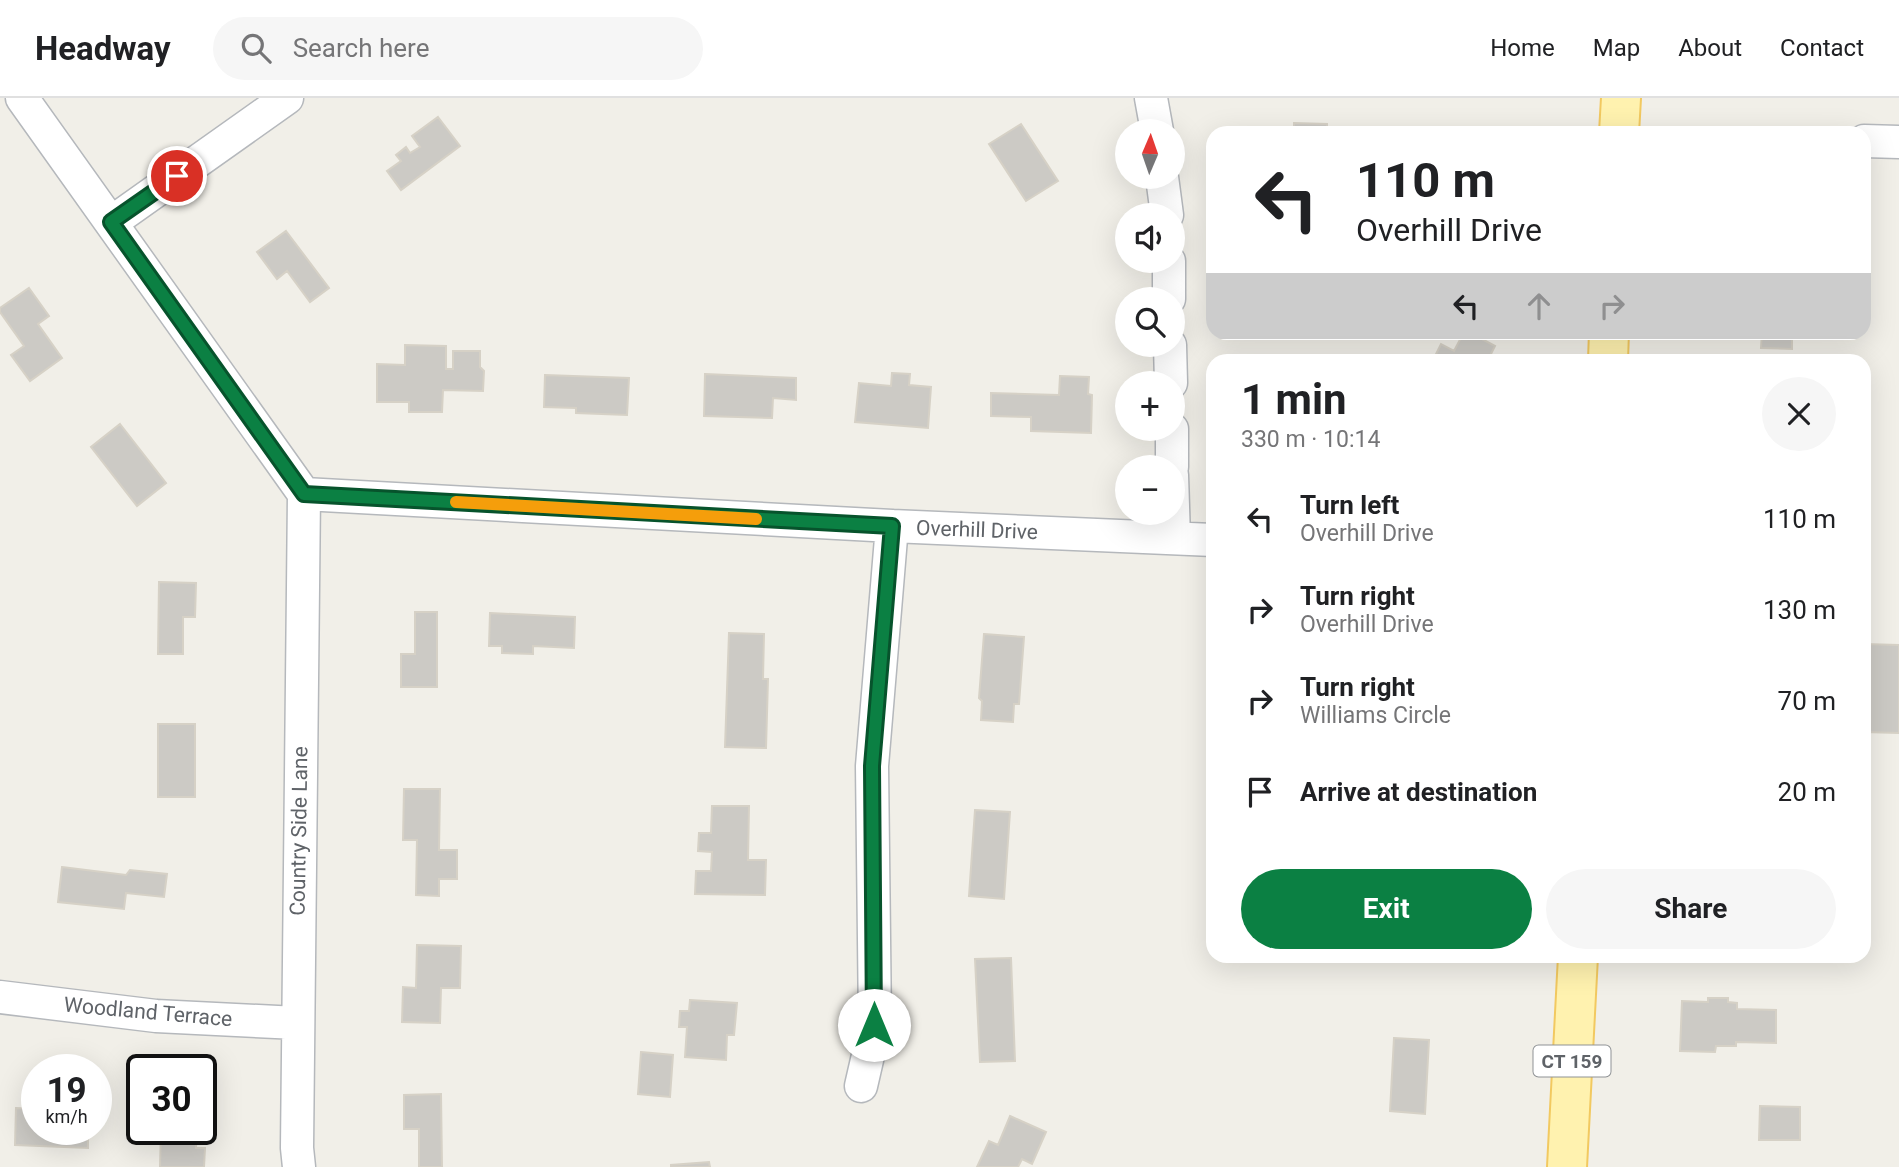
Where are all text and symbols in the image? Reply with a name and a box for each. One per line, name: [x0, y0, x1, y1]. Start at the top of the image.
search box: [213, 17, 703, 80]
text: Headway: [35, 29, 171, 68]
icon: search: [237, 29, 275, 67]
text: Search here: [293, 33, 429, 63]
text: Home: [1490, 34, 1555, 62]
text: Map: [1593, 34, 1640, 62]
text: About: [1678, 34, 1742, 62]
text: Contact: [1780, 34, 1864, 62]
north arrow: [1115, 119, 1185, 189]
map controls: [1115, 119, 1185, 525]
pin: [147, 146, 207, 206]
text: 110 m: [1356, 152, 1495, 209]
icon: left: [1241, 154, 1332, 245]
icon: arrive: [158, 157, 196, 195]
button: sound: [1115, 203, 1185, 273]
text: Overhill Drive: [1356, 211, 1542, 249]
button: search: [1115, 287, 1185, 357]
icon: left: [1447, 287, 1485, 325]
icon: ahead: [1520, 287, 1558, 325]
icon: right: [1593, 287, 1631, 325]
button: +: [1115, 371, 1185, 441]
text: 1 min: [1241, 375, 1347, 424]
button: close: [1762, 377, 1836, 451]
text: 330 m · 10:14: [1241, 426, 1380, 453]
button: −: [1115, 455, 1185, 525]
text: Turn left: [1300, 490, 1399, 520]
icon: left: [1241, 500, 1279, 538]
text: 110 m: [1763, 504, 1836, 534]
street label: Overhill Drive: [916, 516, 1038, 544]
text: Overhill Drive: [1300, 520, 1434, 547]
text: Turn right: [1300, 581, 1415, 611]
icon: right: [1241, 591, 1279, 629]
text: 130 m: [1763, 595, 1836, 625]
text: Overhill Drive: [1300, 611, 1434, 638]
text: Turn right: [1300, 672, 1415, 702]
icon: right: [1241, 682, 1279, 720]
text: 70 m: [1778, 686, 1836, 716]
text: Williams Circle: [1300, 702, 1451, 729]
street label: Country Side Lane: [286, 746, 312, 916]
icon: arrive: [1241, 773, 1279, 811]
text: Arrive at destination: [1300, 777, 1537, 807]
text: 20 m: [1778, 777, 1836, 807]
button: Exit: [1241, 869, 1532, 949]
button: Share: [1546, 869, 1836, 949]
position arrow: [837, 988, 911, 1062]
street label: Woodland Terrace: [63, 993, 233, 1031]
road number: CT 159: [1534, 1046, 1610, 1077]
speed limit sign: 30: [126, 1054, 217, 1145]
text: 19: [46, 1070, 87, 1111]
text: km/h: [45, 1106, 88, 1127]

